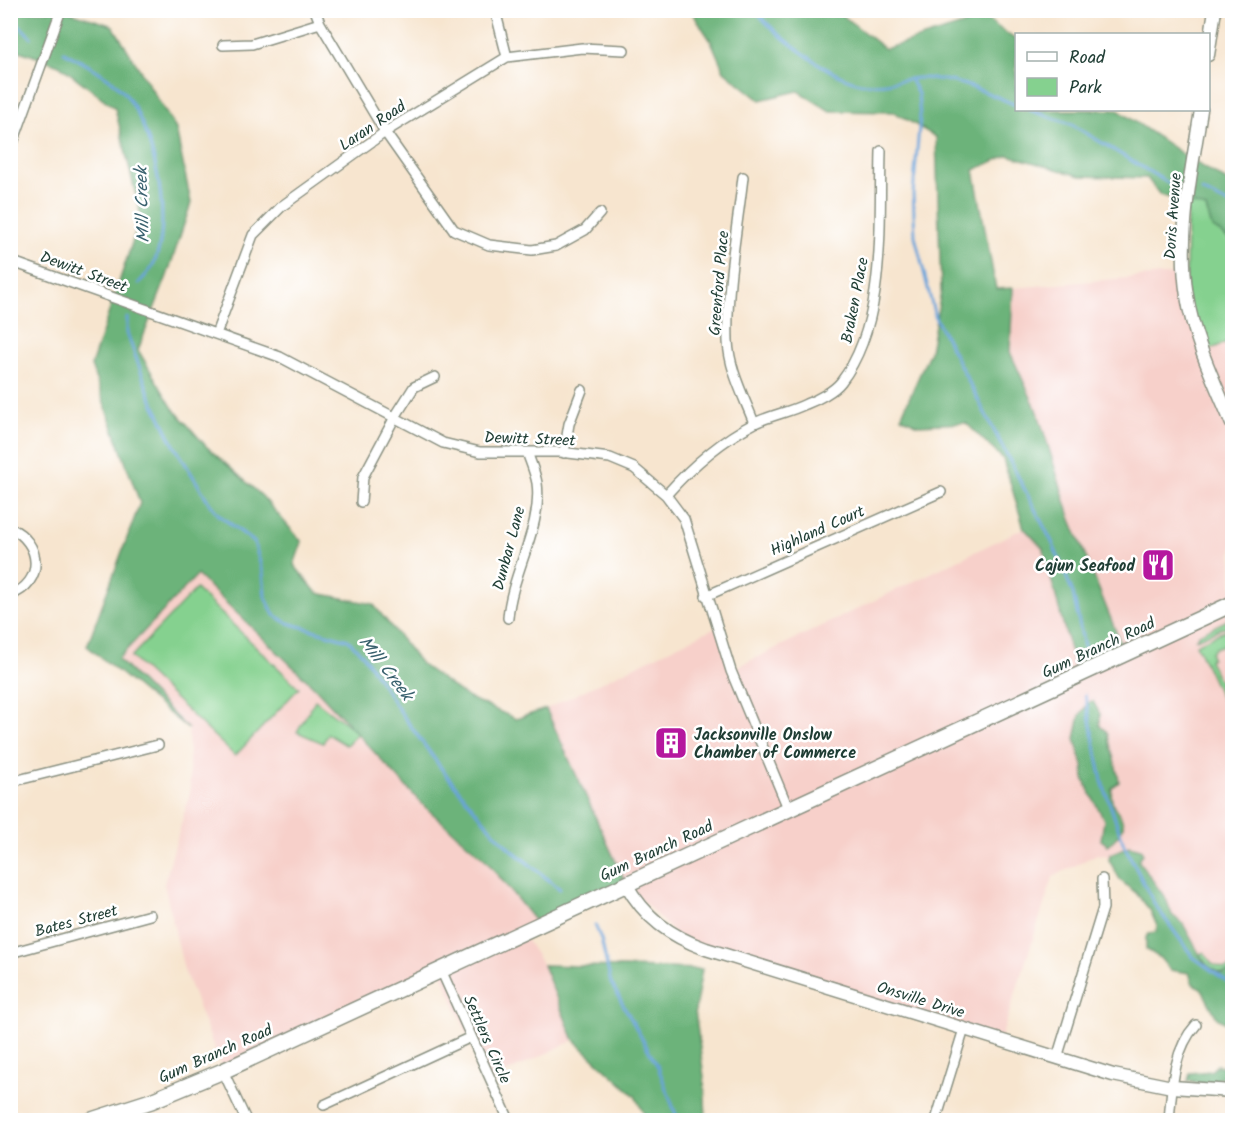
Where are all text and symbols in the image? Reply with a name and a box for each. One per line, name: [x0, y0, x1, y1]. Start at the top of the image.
legend: [1015, 33, 1210, 111]
text: Road: [1069, 44, 1106, 73]
text: Park: [1069, 74, 1102, 103]
street label: Laran Road: [334, 94, 412, 158]
water label: Mill Creek: [128, 164, 159, 243]
street label: Doris Avenue: [1158, 172, 1189, 260]
street label: Greenford Place: [702, 230, 737, 337]
street label: Dewitt Street: [36, 245, 131, 300]
street label: Braken Place: [835, 255, 876, 345]
street label: Dewitt Street: [484, 425, 577, 454]
street label: Highland Court: [766, 499, 870, 563]
street label: Dunbar Lane: [486, 504, 533, 593]
restaurant icon: Cajun Seafood: [1140, 547, 1176, 583]
place label: Cajun Seafood: [1035, 554, 1135, 579]
street label: Gum Branch Road: [1038, 611, 1160, 686]
water label: Mill Creek: [350, 630, 421, 710]
place label: Jacksonville Onslow Chamber of Commerce: [694, 723, 856, 766]
building icon: Jacksonville Onslow Chamber of Commerce: [653, 725, 689, 761]
street label: Gum Branch Road: [596, 814, 718, 889]
street label: Bates Street: [32, 898, 121, 945]
street label: Onsville Drive: [874, 975, 968, 1026]
street label: Settlers Circle: [456, 991, 517, 1088]
street label: Gum Branch Road: [155, 1018, 277, 1091]

